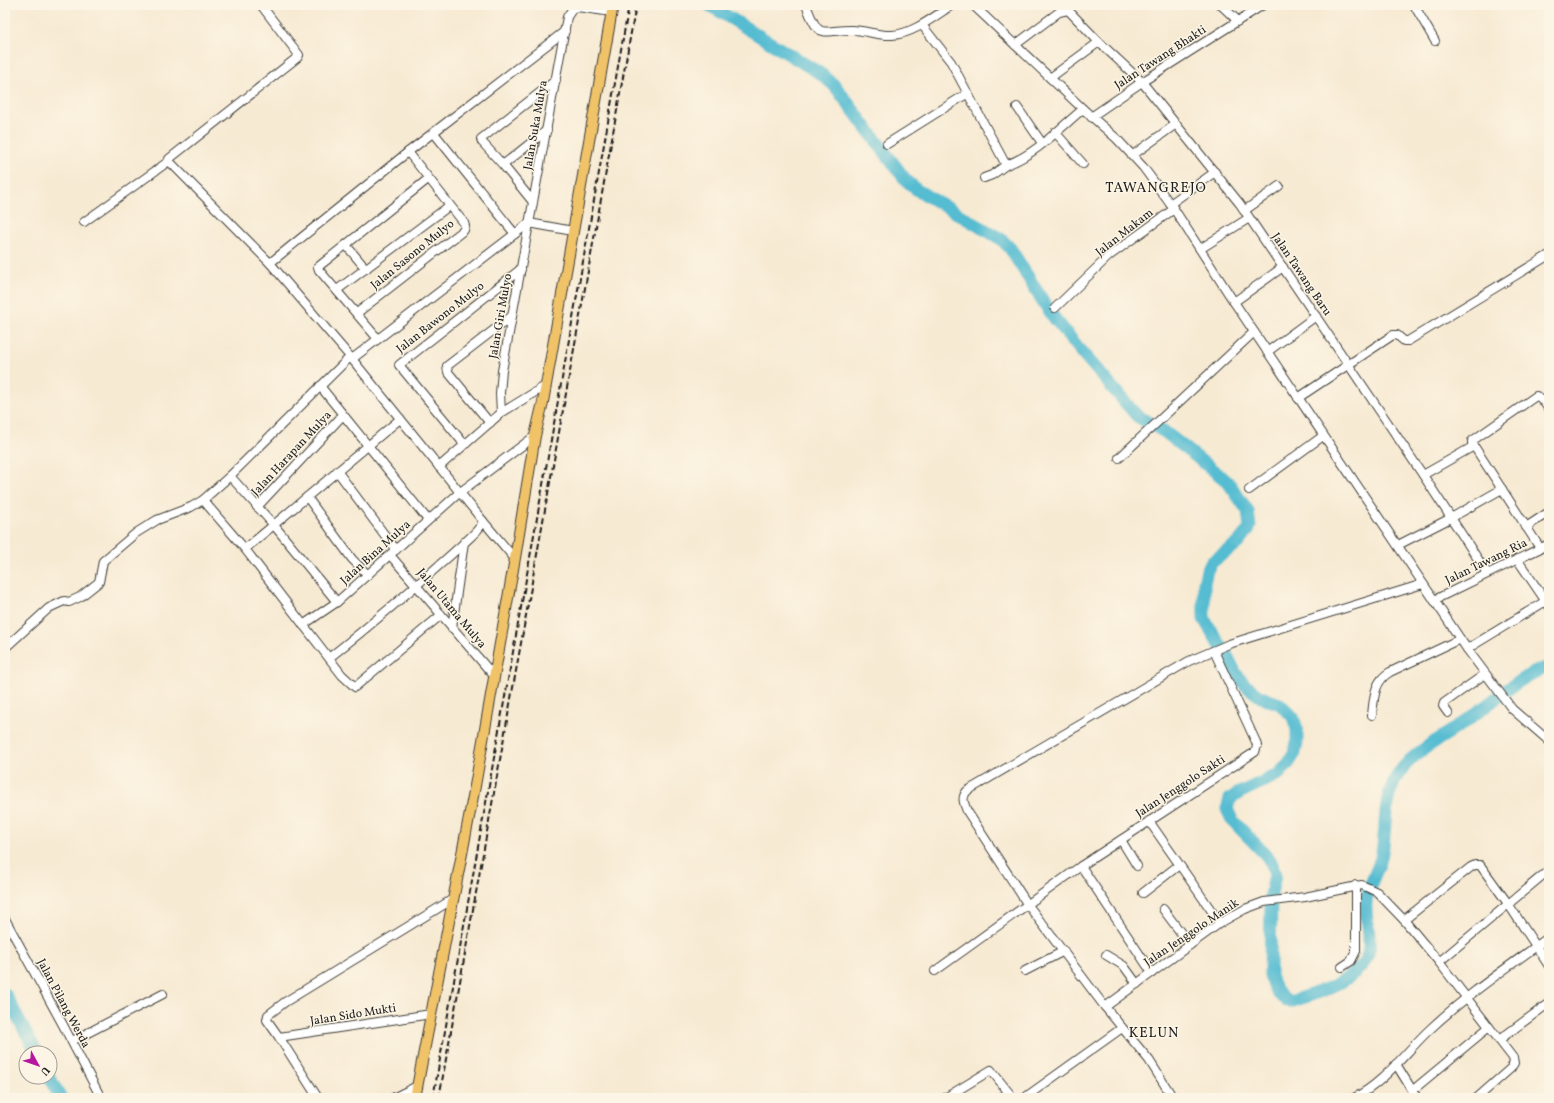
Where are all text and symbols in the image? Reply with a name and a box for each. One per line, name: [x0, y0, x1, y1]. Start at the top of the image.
street label: Jalan Tawang Bhakti: [1112, 22, 1210, 94]
street label: Jalan Suka Mulya: [520, 79, 552, 171]
district label: TAWANGREJO: [1105, 179, 1207, 198]
street label: Jalan Makam: [1092, 205, 1157, 260]
street label: Jalan Sasono Mulyo: [368, 216, 458, 293]
street label: Jalan Tawang Baru: [1267, 230, 1335, 319]
street label: Jalan Giri Mulyo: [486, 272, 516, 360]
street label: Jalan Bawono Mulyo: [393, 278, 488, 357]
street label: Jalan Harapan Mulya: [248, 408, 336, 500]
street label: Jalan Bina Mulya: [337, 517, 414, 589]
street label: Jalan Tawang Ria: [1443, 535, 1530, 589]
street label: Jalan Utama Mulya: [413, 565, 490, 652]
street label: Jalan Jenggolo Sakti: [1133, 752, 1229, 822]
street label: Jalan Jenggolo Manik: [1141, 895, 1243, 971]
street label: Jalan Pilang Werda: [33, 956, 93, 1051]
street label: Jalan Sido Mukti: [309, 1000, 398, 1030]
district label: KELUN: [1129, 1024, 1179, 1043]
north arrow: [18, 1045, 58, 1085]
text: U: [36, 1063, 53, 1079]

